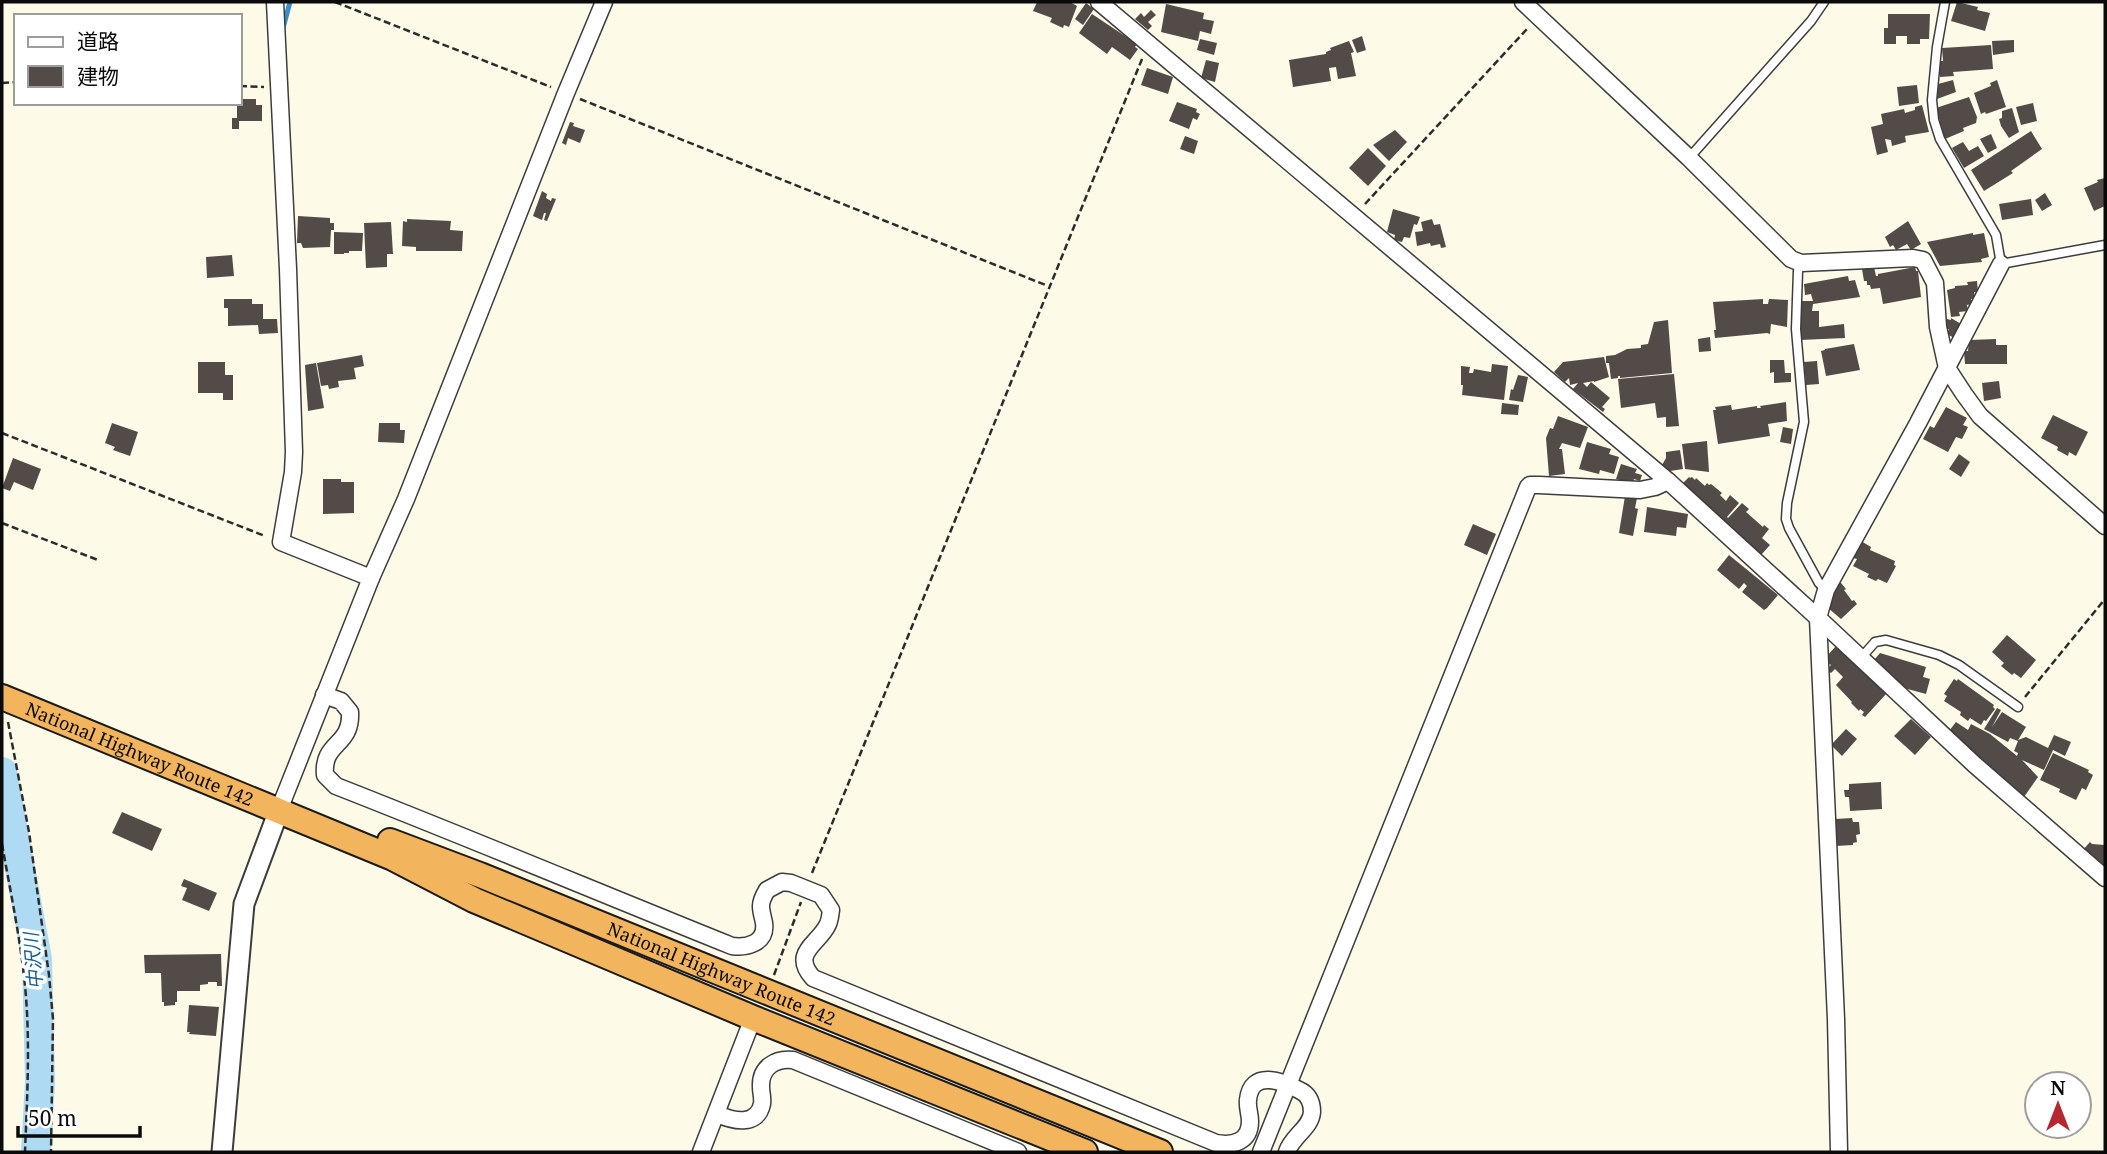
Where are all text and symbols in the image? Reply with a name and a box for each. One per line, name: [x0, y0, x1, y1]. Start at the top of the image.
legend: [14, 14, 242, 105]
text: 道路: [77, 27, 119, 55]
text: 建物: [77, 62, 119, 90]
street label: National Highway Route 142: [22, 696, 257, 811]
street label: National Highway Route 142: [604, 916, 839, 1031]
water label: 中沢川: [17, 929, 48, 991]
north arrow: [2023, 1070, 2093, 1140]
text: N: [2051, 1075, 2066, 1101]
scale bar: [18, 1094, 140, 1138]
text: 50 m: [28, 1104, 77, 1132]

